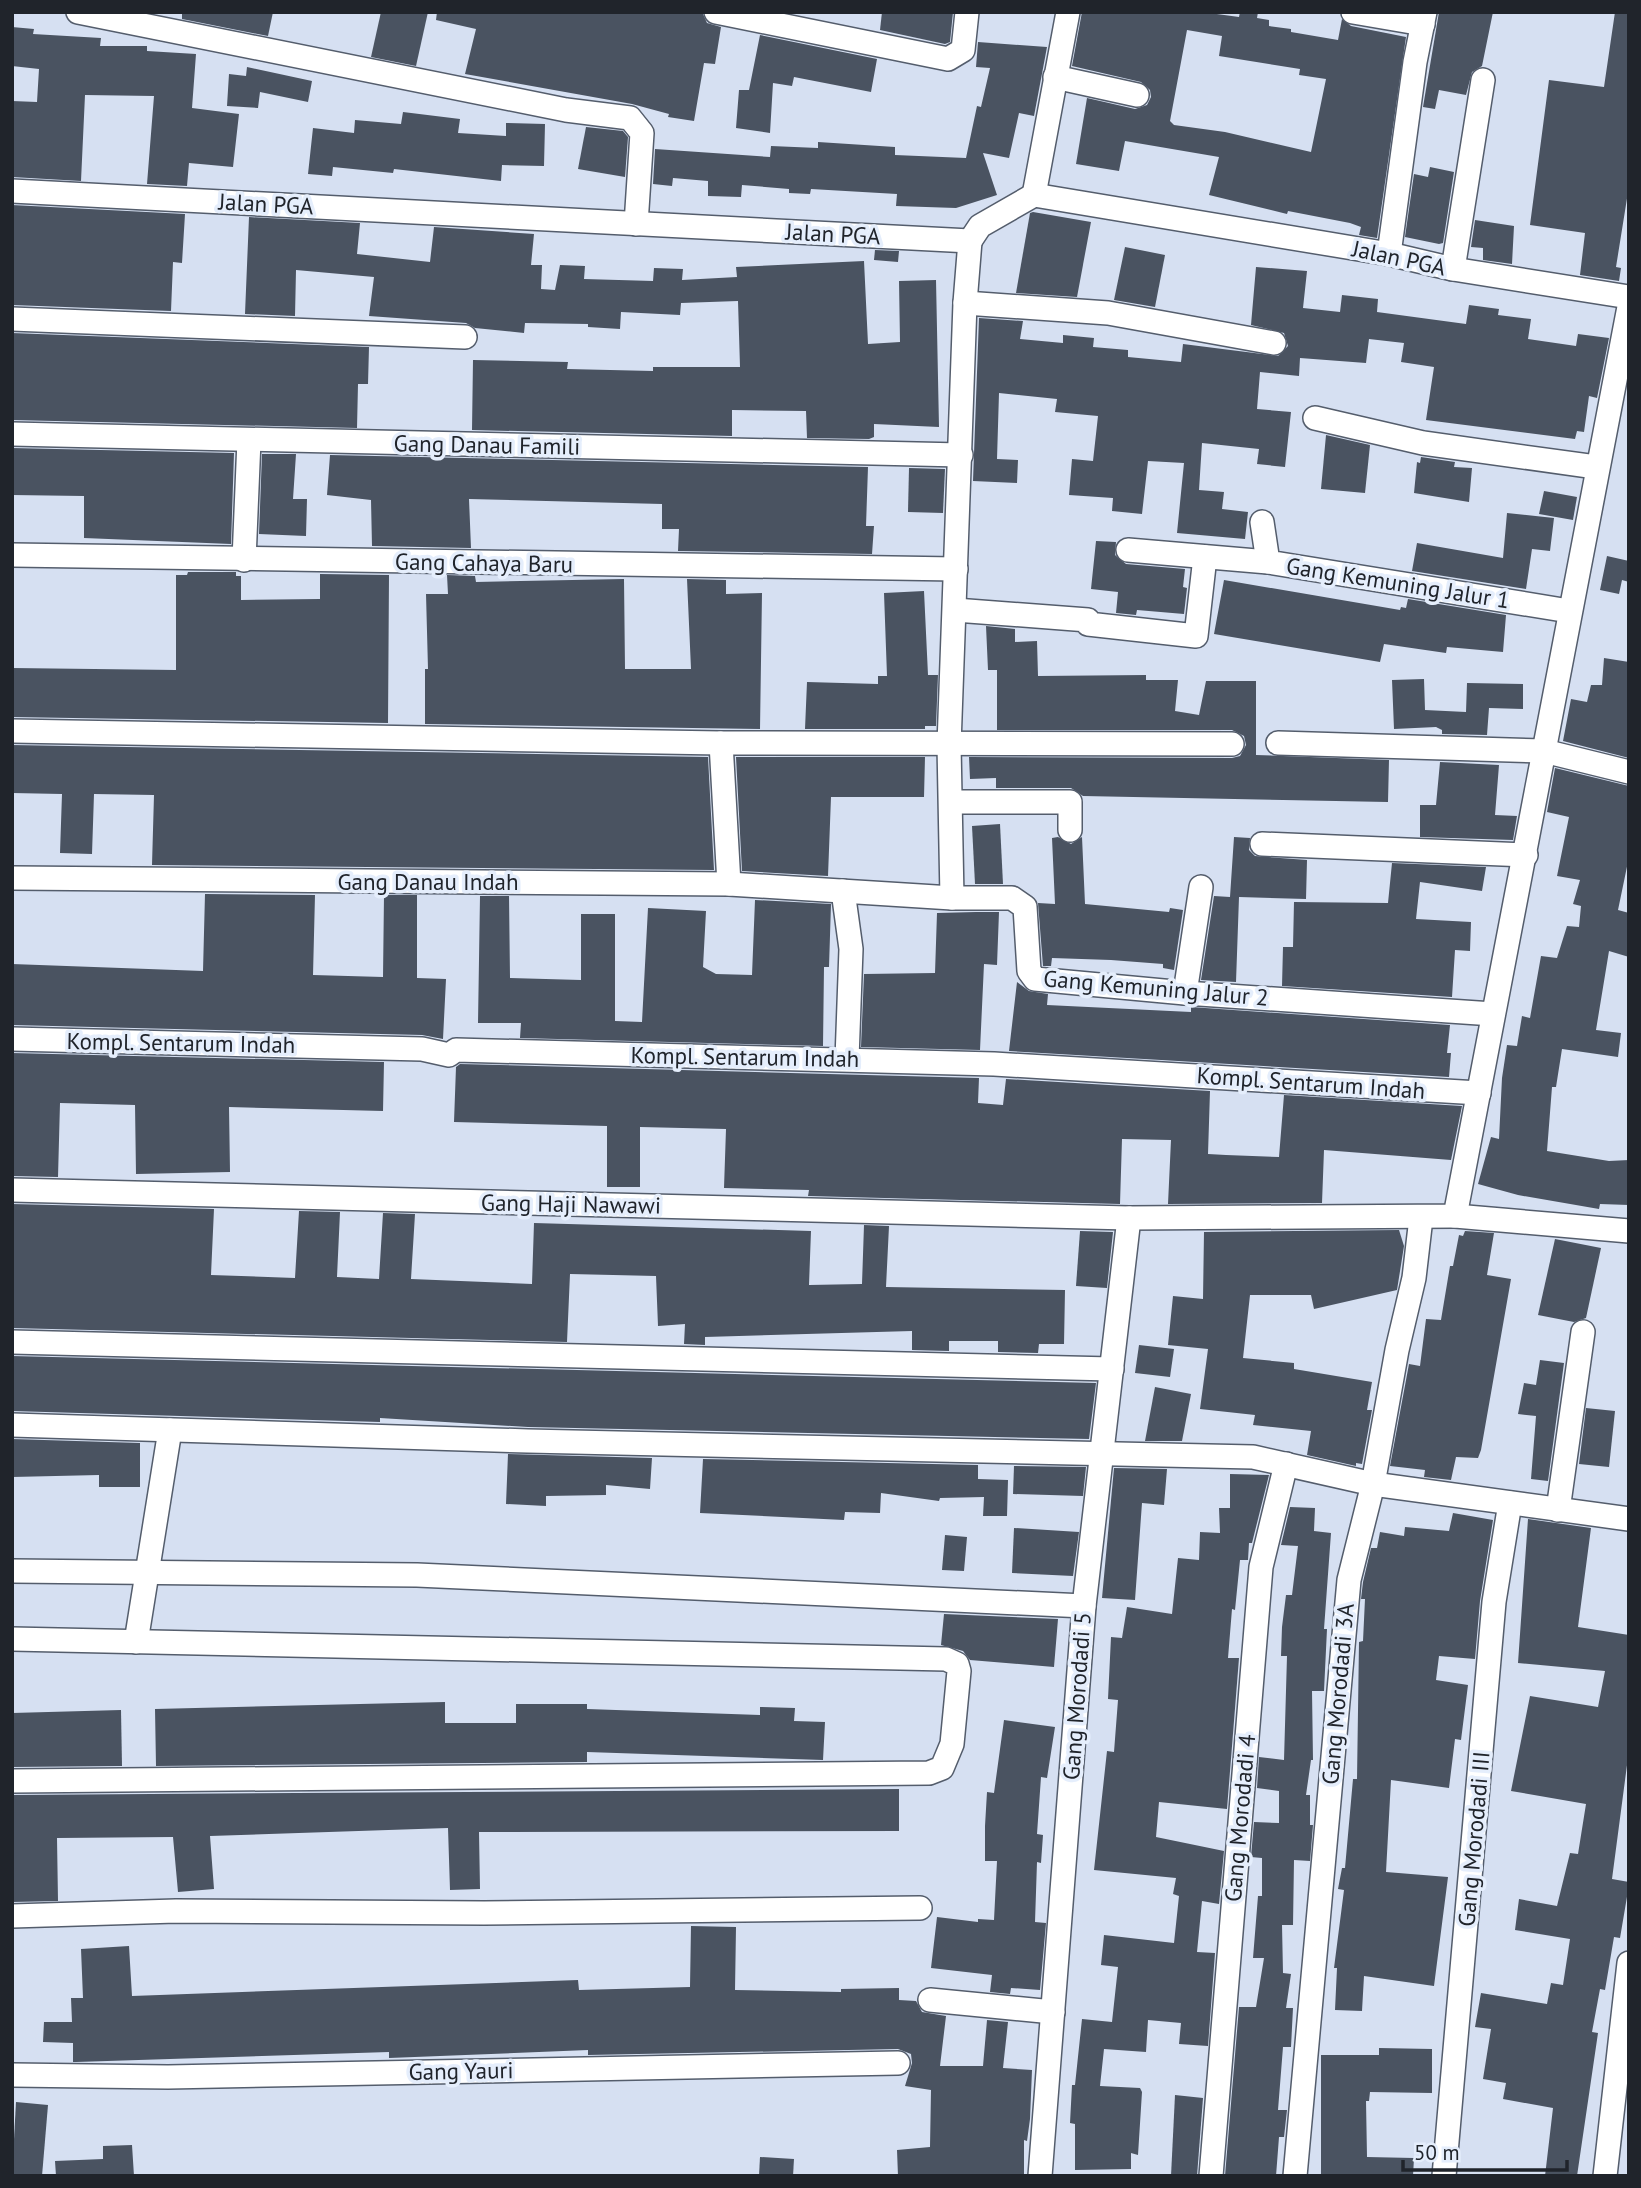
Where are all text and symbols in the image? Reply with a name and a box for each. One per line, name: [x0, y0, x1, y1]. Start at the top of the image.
street label: Jalan PGA: [217, 186, 315, 220]
street label: Jalan PGA: [784, 216, 882, 250]
street label: Jalan PGA: [1349, 233, 1449, 282]
street label: Gang Danau Famili: [393, 428, 581, 461]
street label: Gang Cahaya Baru: [395, 546, 573, 579]
street label: Gang Kemuning Jalur 1: [1284, 551, 1512, 614]
street label: Gang Danau Indah: [337, 867, 519, 896]
street label: Gang Kemuning Jalur 2: [1042, 963, 1270, 1012]
street label: Kompl. Sentarum Indah: [66, 1026, 296, 1059]
street label: Kompl. Sentarum Indah: [630, 1040, 860, 1073]
street label: Kompl. Sentarum Indah: [1196, 1060, 1426, 1105]
street label: Gang Haji Nawawi: [481, 1187, 661, 1220]
street label: Gang Morodadi 3A: [1315, 1602, 1360, 1786]
street label: Gang Morodadi 5: [1056, 1611, 1097, 1781]
street label: Gang Morodadi 4: [1218, 1732, 1261, 1903]
street label: Gang Morodadi III: [1451, 1750, 1496, 1928]
street label: Gang Yauri: [408, 2055, 514, 2086]
scale bar: [1403, 2128, 1568, 2172]
text: 50 m: [1414, 2139, 1460, 2166]

